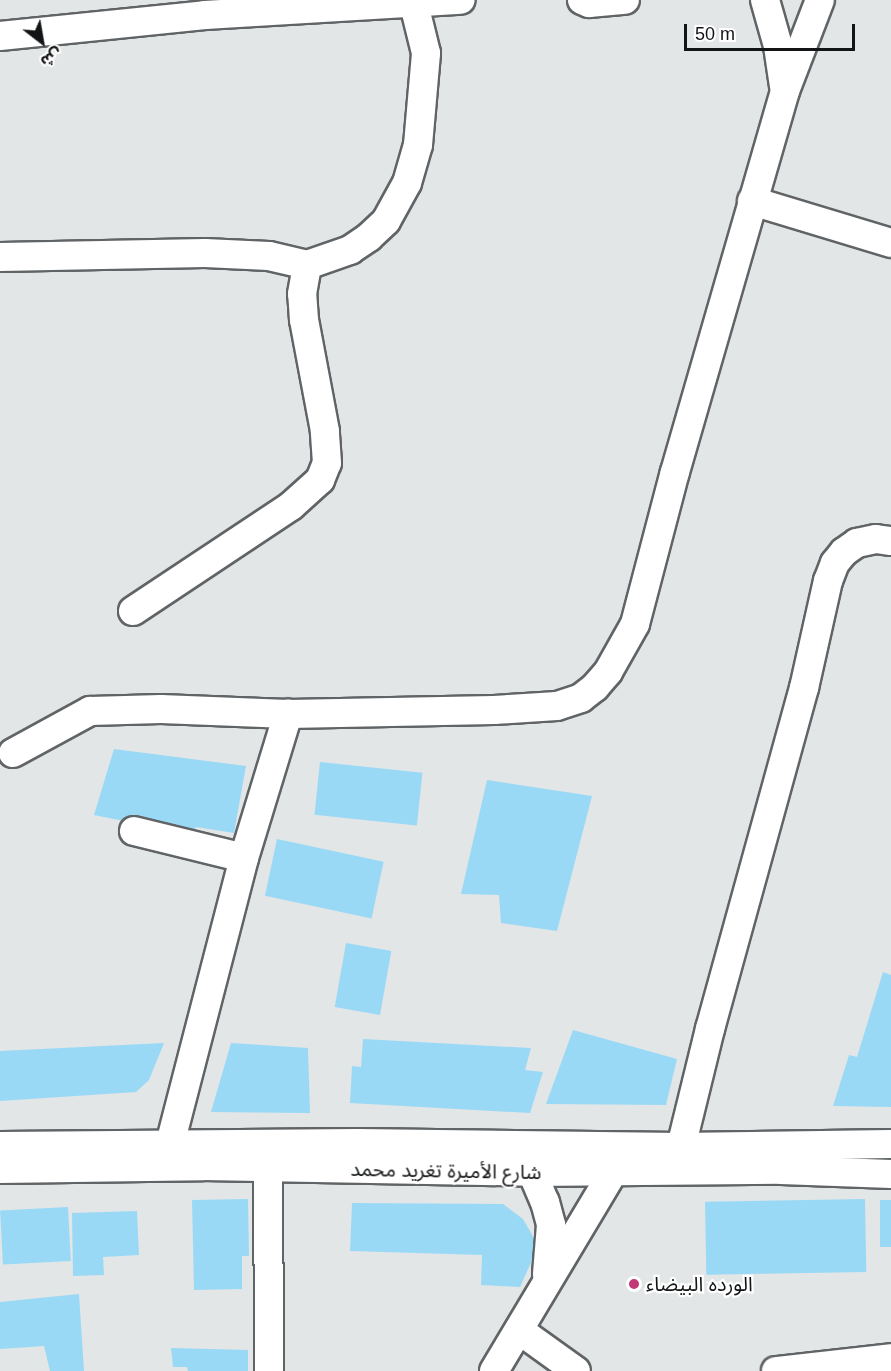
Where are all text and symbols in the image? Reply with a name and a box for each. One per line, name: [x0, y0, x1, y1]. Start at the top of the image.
north arrow: [12, 12, 72, 72]
scale bar: [687, 12, 858, 50]
text: 50 m: [695, 24, 735, 44]
text: ش: [38, 45, 65, 71]
street label: شارع الأميرة تغريد محمد: [350, 1157, 542, 1185]
place label: الورده البيضاء: [646, 1272, 753, 1296]
marker: الورده البيضاء: [627, 1277, 641, 1291]

